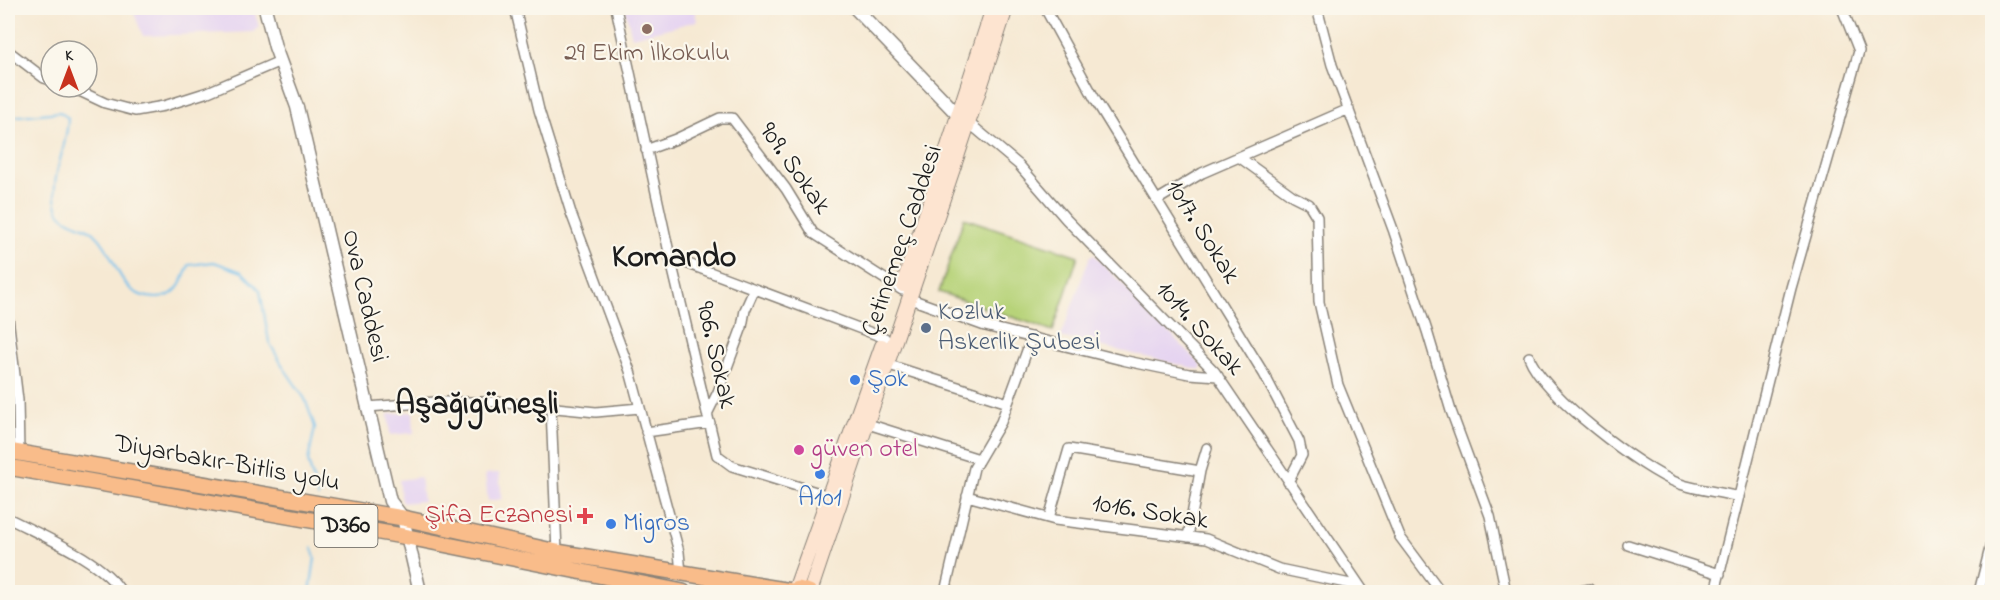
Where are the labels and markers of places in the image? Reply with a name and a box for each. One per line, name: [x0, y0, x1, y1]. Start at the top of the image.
marker: 29 Ekim İlkokulu: [640, 22, 654, 36]
place label: 29 Ekim İlkokulu: [564, 35, 730, 73]
place label: Kozluk Askerlik Şubesi: [938, 294, 1100, 362]
marker: Kozluk Askerlik Şubesi: [919, 321, 933, 335]
place label: Şok: [867, 361, 908, 399]
marker: Şok: [848, 373, 862, 387]
place label: güven otel: [810, 431, 918, 469]
marker: güven otel: [792, 443, 806, 457]
marker: A101: [813, 467, 827, 481]
place label: A101: [798, 480, 842, 518]
place label: Şifa Eczanesi: [424, 497, 573, 535]
place label: Migros: [623, 505, 690, 543]
marker: Şifa Eczanesi: [578, 509, 592, 523]
marker: Migros: [604, 517, 618, 531]

